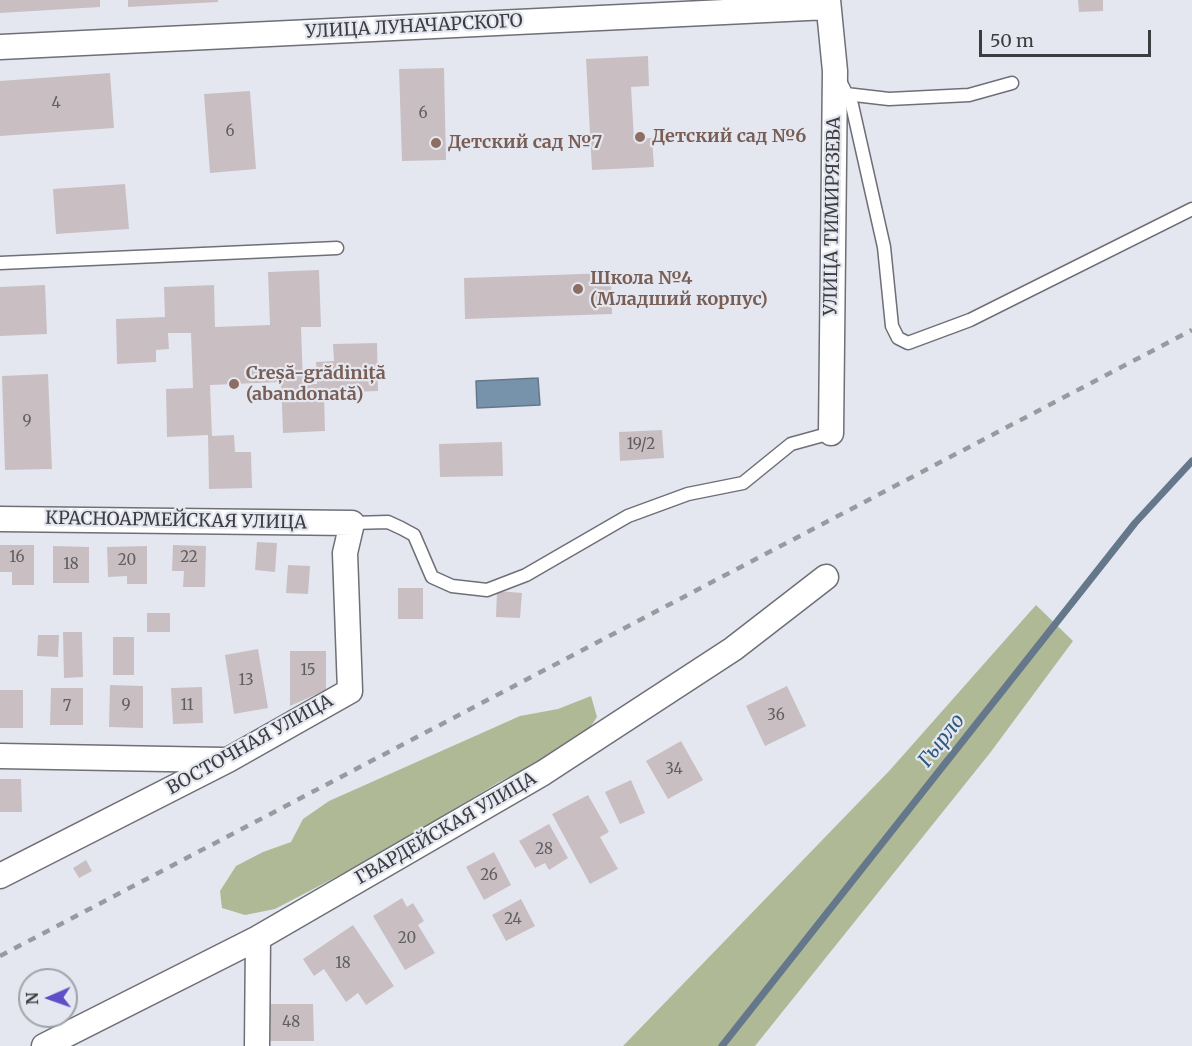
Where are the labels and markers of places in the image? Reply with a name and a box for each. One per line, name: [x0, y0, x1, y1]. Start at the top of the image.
place label: Детский сад №6: [652, 126, 806, 148]
marker: Детский сад №6: [633, 130, 647, 144]
place label: Детский сад №7: [448, 132, 602, 154]
marker: Детский сад №7: [429, 136, 443, 150]
place label: Школа №4 (Младший корпус): [590, 268, 768, 310]
marker: Школа №4 (Младший корпус): [571, 282, 585, 296]
place label: Creșă-grădiniță (abandonată): [246, 363, 386, 406]
marker: Creșă-grădiniță (abandonată): [227, 377, 241, 391]

